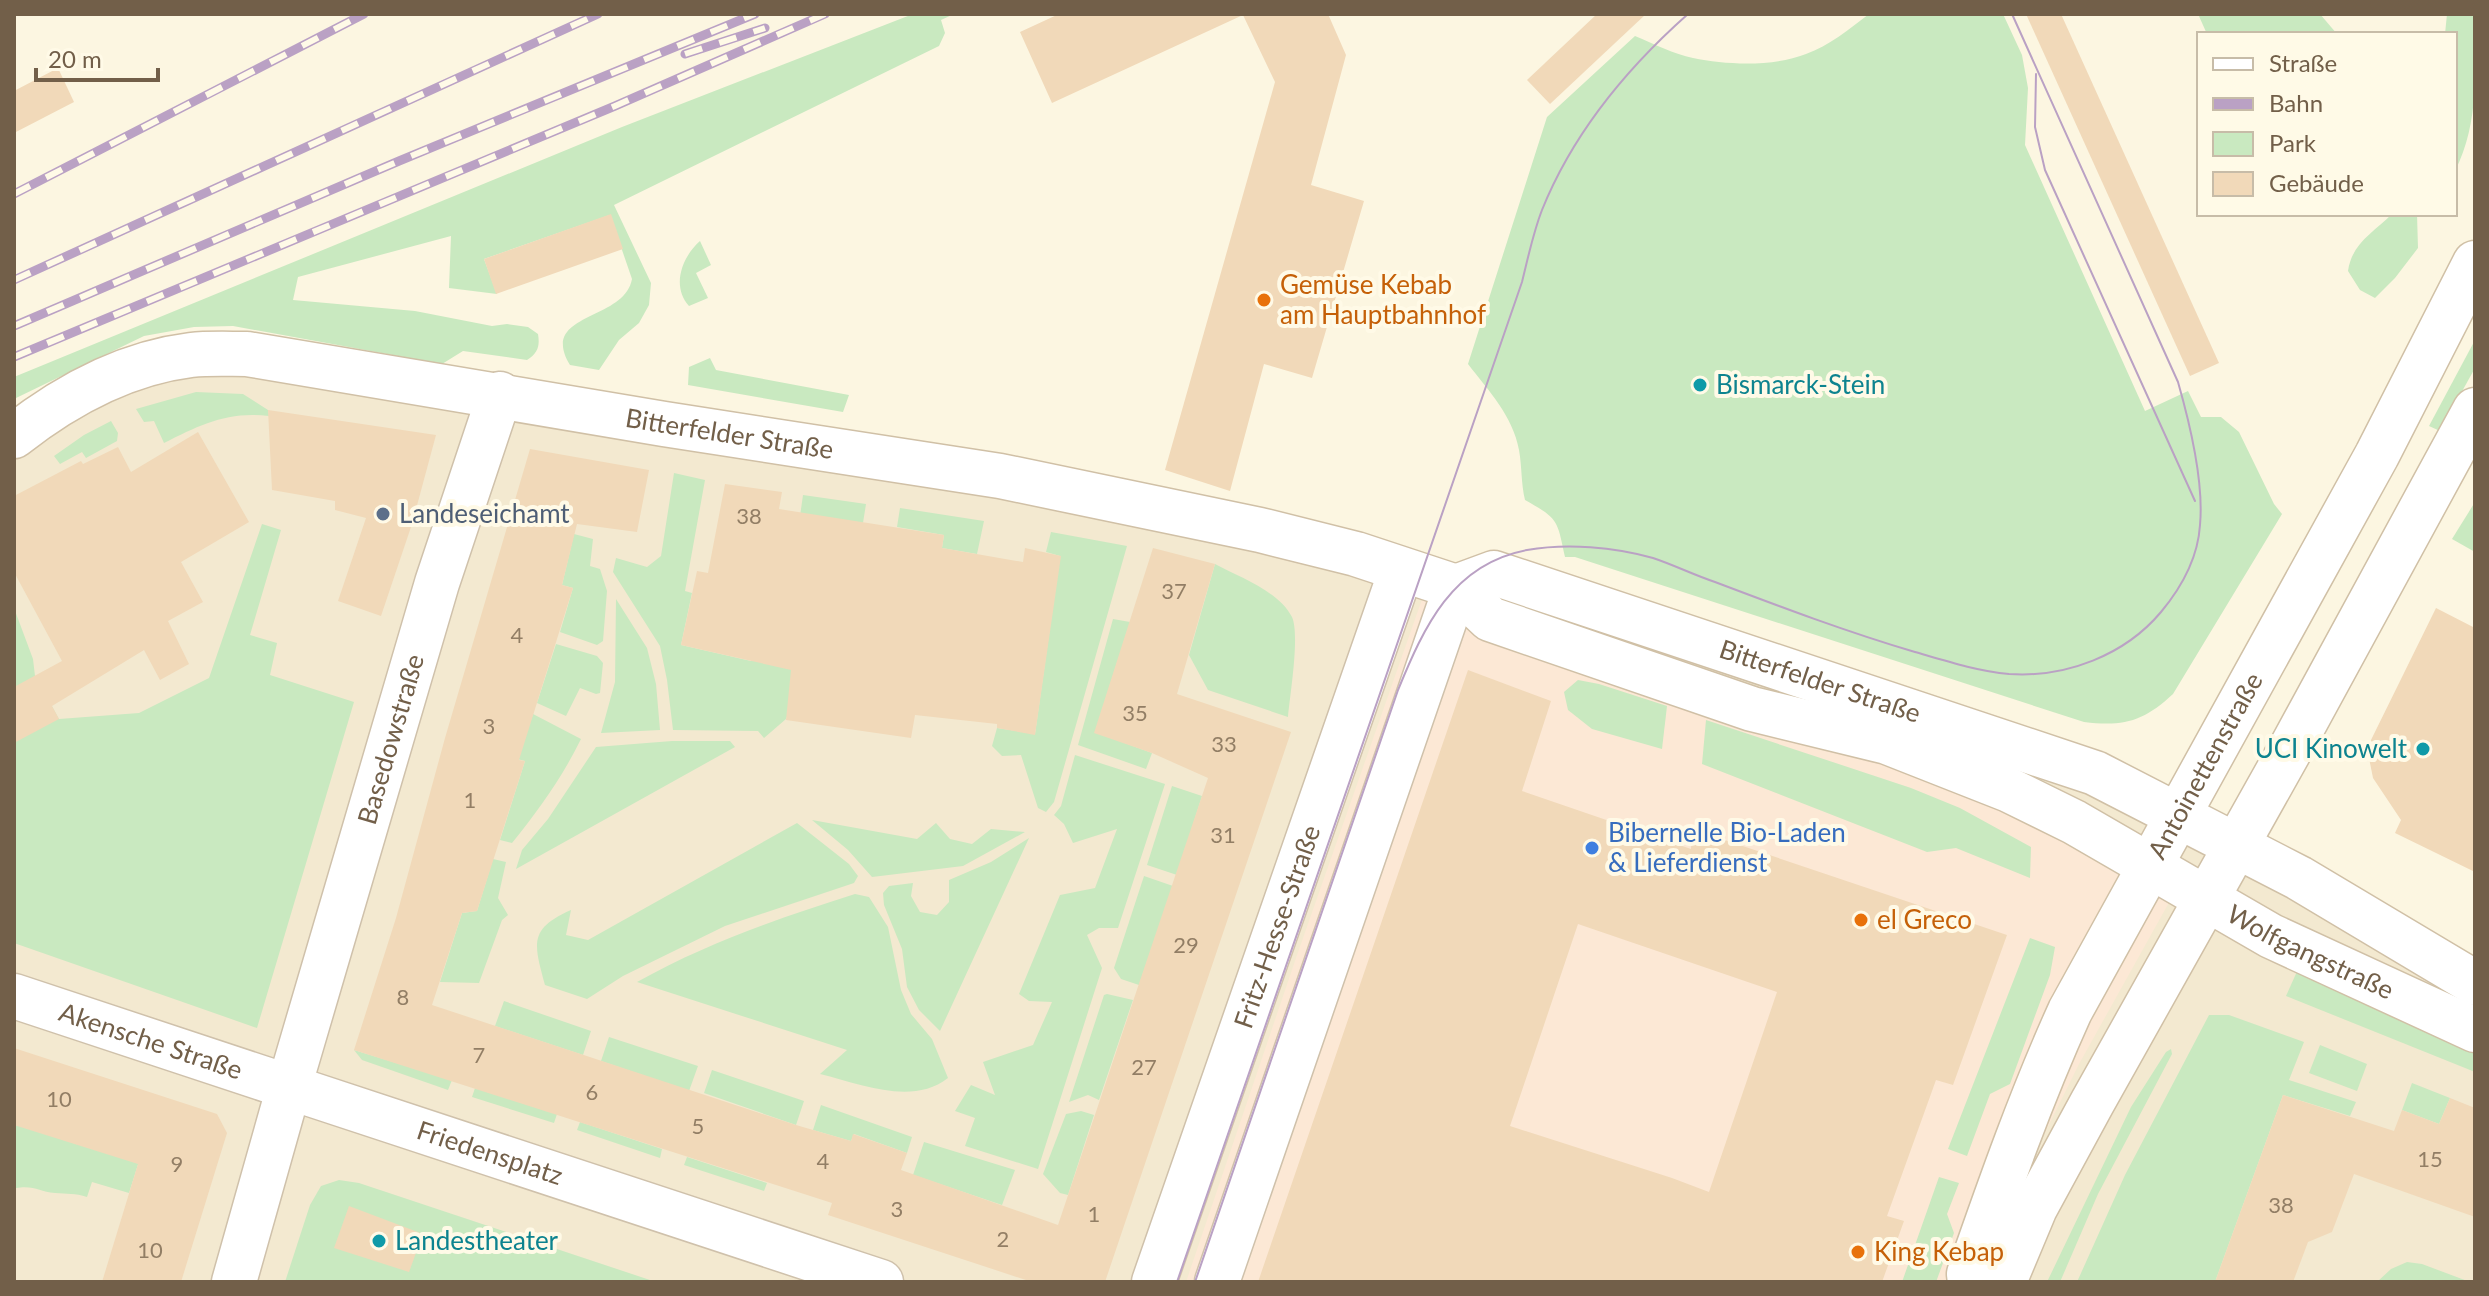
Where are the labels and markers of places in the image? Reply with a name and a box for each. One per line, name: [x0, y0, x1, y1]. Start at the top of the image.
place label: Gemüse Kebab am Hauptbahnhof: [1280, 268, 1486, 330]
marker: Gemüse Kebab am Hauptbahnhof: [1255, 291, 1273, 309]
place label: Bismarck-Stein: [1716, 368, 1885, 400]
marker: Bismarck-Stein: [1691, 376, 1709, 394]
place label: Landeseichamt: [399, 497, 570, 529]
marker: Landeseichamt: [374, 505, 392, 523]
place label: UCI Kinowelt: [2255, 732, 2408, 764]
marker: UCI Kinowelt: [2414, 740, 2432, 758]
place label: Bibernelle Bio-Laden & Lieferdienst: [1608, 816, 1846, 878]
marker: Bibernelle Bio-Laden & Lieferdienst: [1583, 839, 1601, 857]
place label: el Greco: [1877, 903, 1972, 935]
marker: el Greco: [1852, 911, 1870, 929]
place label: Landestheater: [395, 1224, 559, 1256]
marker: Landestheater: [370, 1232, 388, 1250]
place label: King Kebap: [1874, 1235, 2004, 1267]
marker: King Kebap: [1849, 1243, 1867, 1261]

